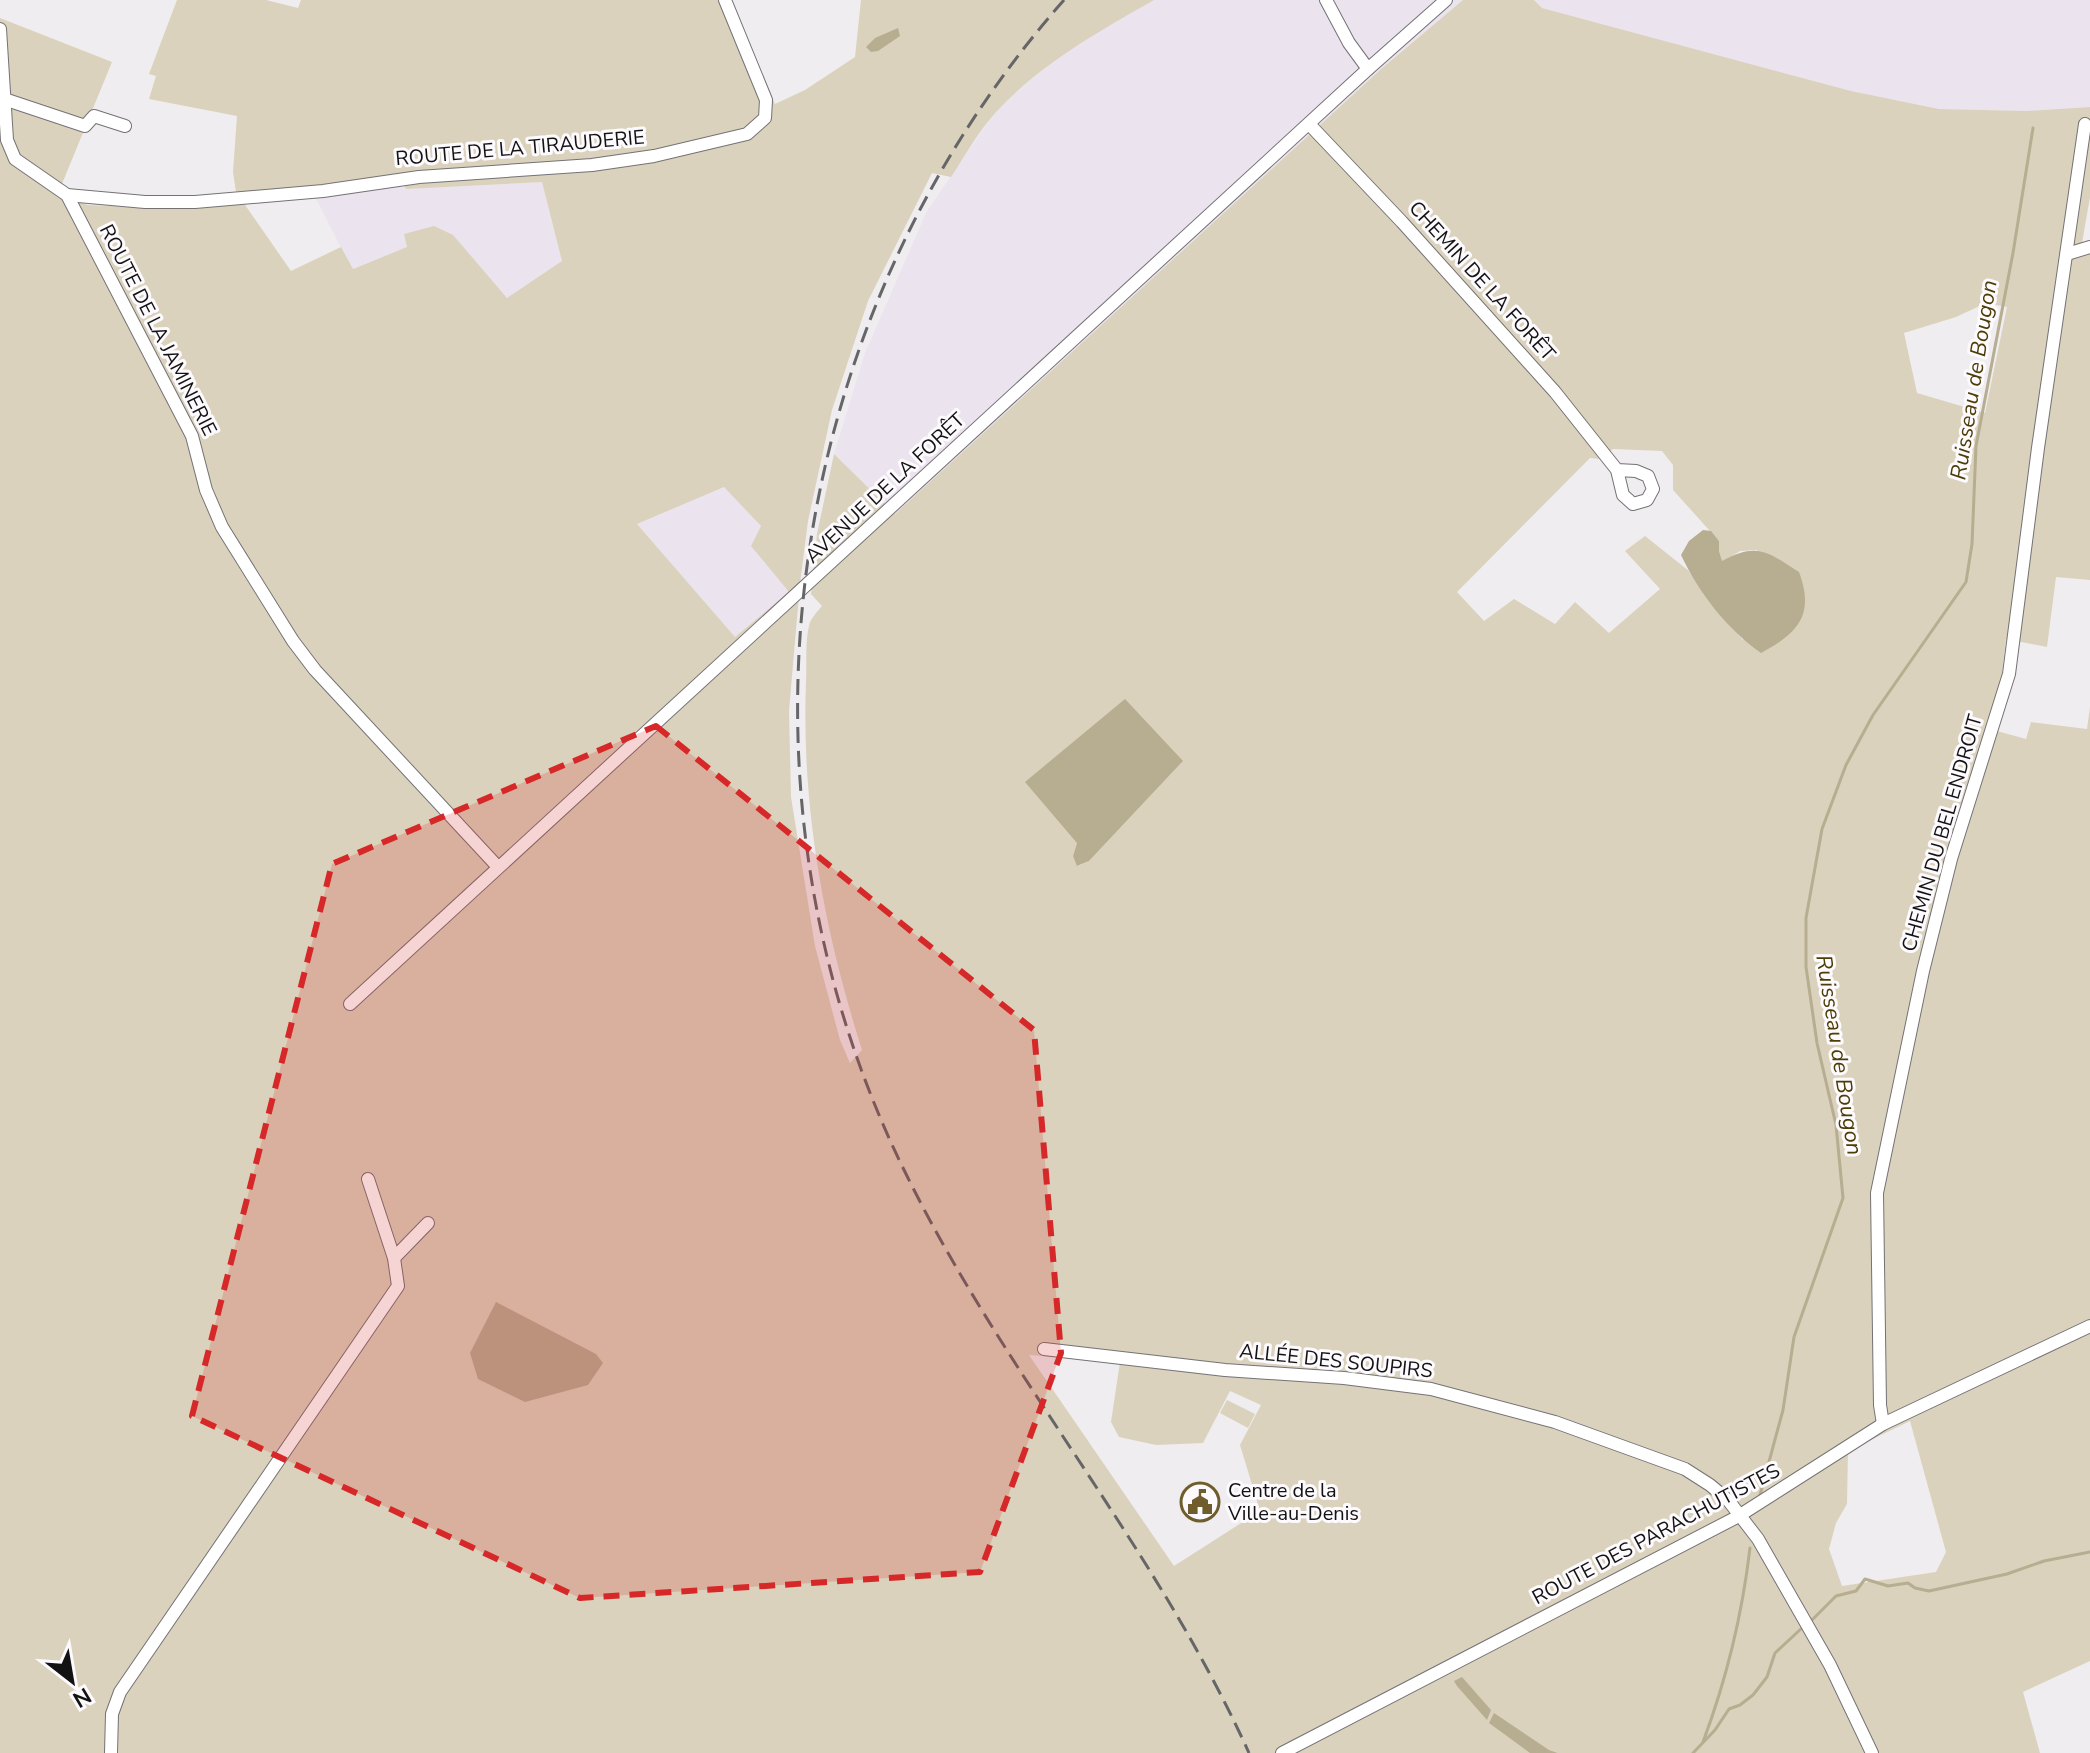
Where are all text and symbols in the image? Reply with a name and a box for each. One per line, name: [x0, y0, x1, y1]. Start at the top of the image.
street label: ROUTE DE LA TIRAUDERIE: [394, 124, 646, 172]
street label: CHEMIN DE LA FORÊT: [1403, 195, 1561, 367]
street label: ROUTE DE LA JAMINERIE: [93, 220, 223, 440]
water label: Ruisseau de Bougon: [1943, 278, 2005, 482]
street label: AVENUE DE LA FORÊT: [799, 407, 971, 569]
street label: CHEMIN DU BEL ENDROIT: [1895, 711, 1989, 955]
water label: Ruisseau de Bougon: [1808, 953, 1870, 1157]
street label: ALLÉE DES SOUPIRS: [1238, 1337, 1434, 1385]
street label: ROUTE DES PARACHUTISTES: [1527, 1457, 1785, 1611]
place label: Centre de la Ville-au-Denis: [1227, 1477, 1359, 1527]
public building icon: Centre de la Ville-au-Denis: [1179, 1481, 1221, 1523]
north arrow: [32, 1641, 112, 1721]
text: N: [67, 1680, 97, 1714]

